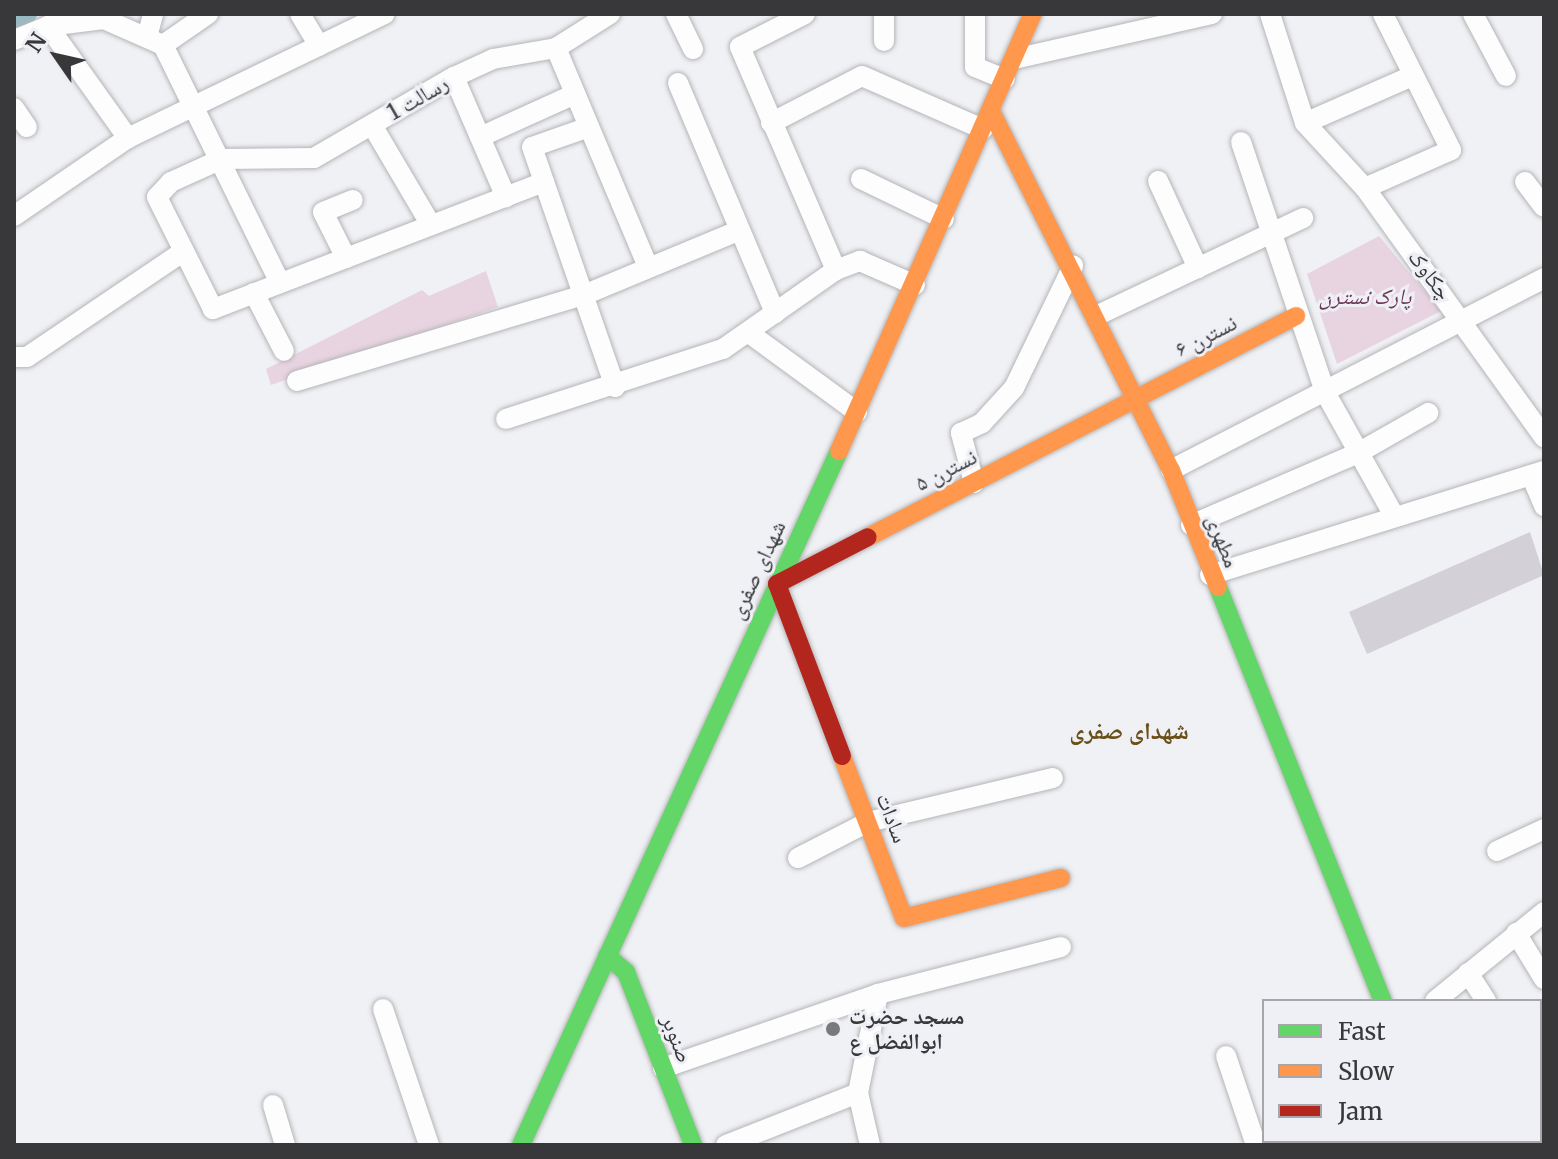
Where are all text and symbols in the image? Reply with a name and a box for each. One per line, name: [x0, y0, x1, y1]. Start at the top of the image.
north arrow: [16, 16, 96, 96]
text: N: [20, 28, 53, 58]
street label: رسالت 1: [383, 70, 453, 126]
street label: چکاوک: [1403, 245, 1457, 305]
park label: پارک نسترن: [1319, 284, 1411, 310]
street label: نسترن ۶: [1171, 309, 1241, 363]
street label: نسترن ۵: [911, 443, 981, 497]
street label: مطهری: [1201, 511, 1245, 571]
street label: شهدای صفری: [723, 517, 791, 623]
district label: شهدای صفری: [1069, 717, 1189, 745]
street label: سادات: [870, 789, 914, 847]
legend: [1262, 999, 1542, 1143]
place label: مسجد حضرت ابوالفضل ع: [849, 1003, 964, 1054]
street label: صنوبر: [656, 1011, 698, 1067]
text: Fast: [1338, 1016, 1386, 1047]
marker: مسجد حضرت ابوالفضل ع: [824, 1020, 842, 1038]
text: Slow: [1338, 1056, 1394, 1087]
text: Jam: [1338, 1096, 1383, 1127]

